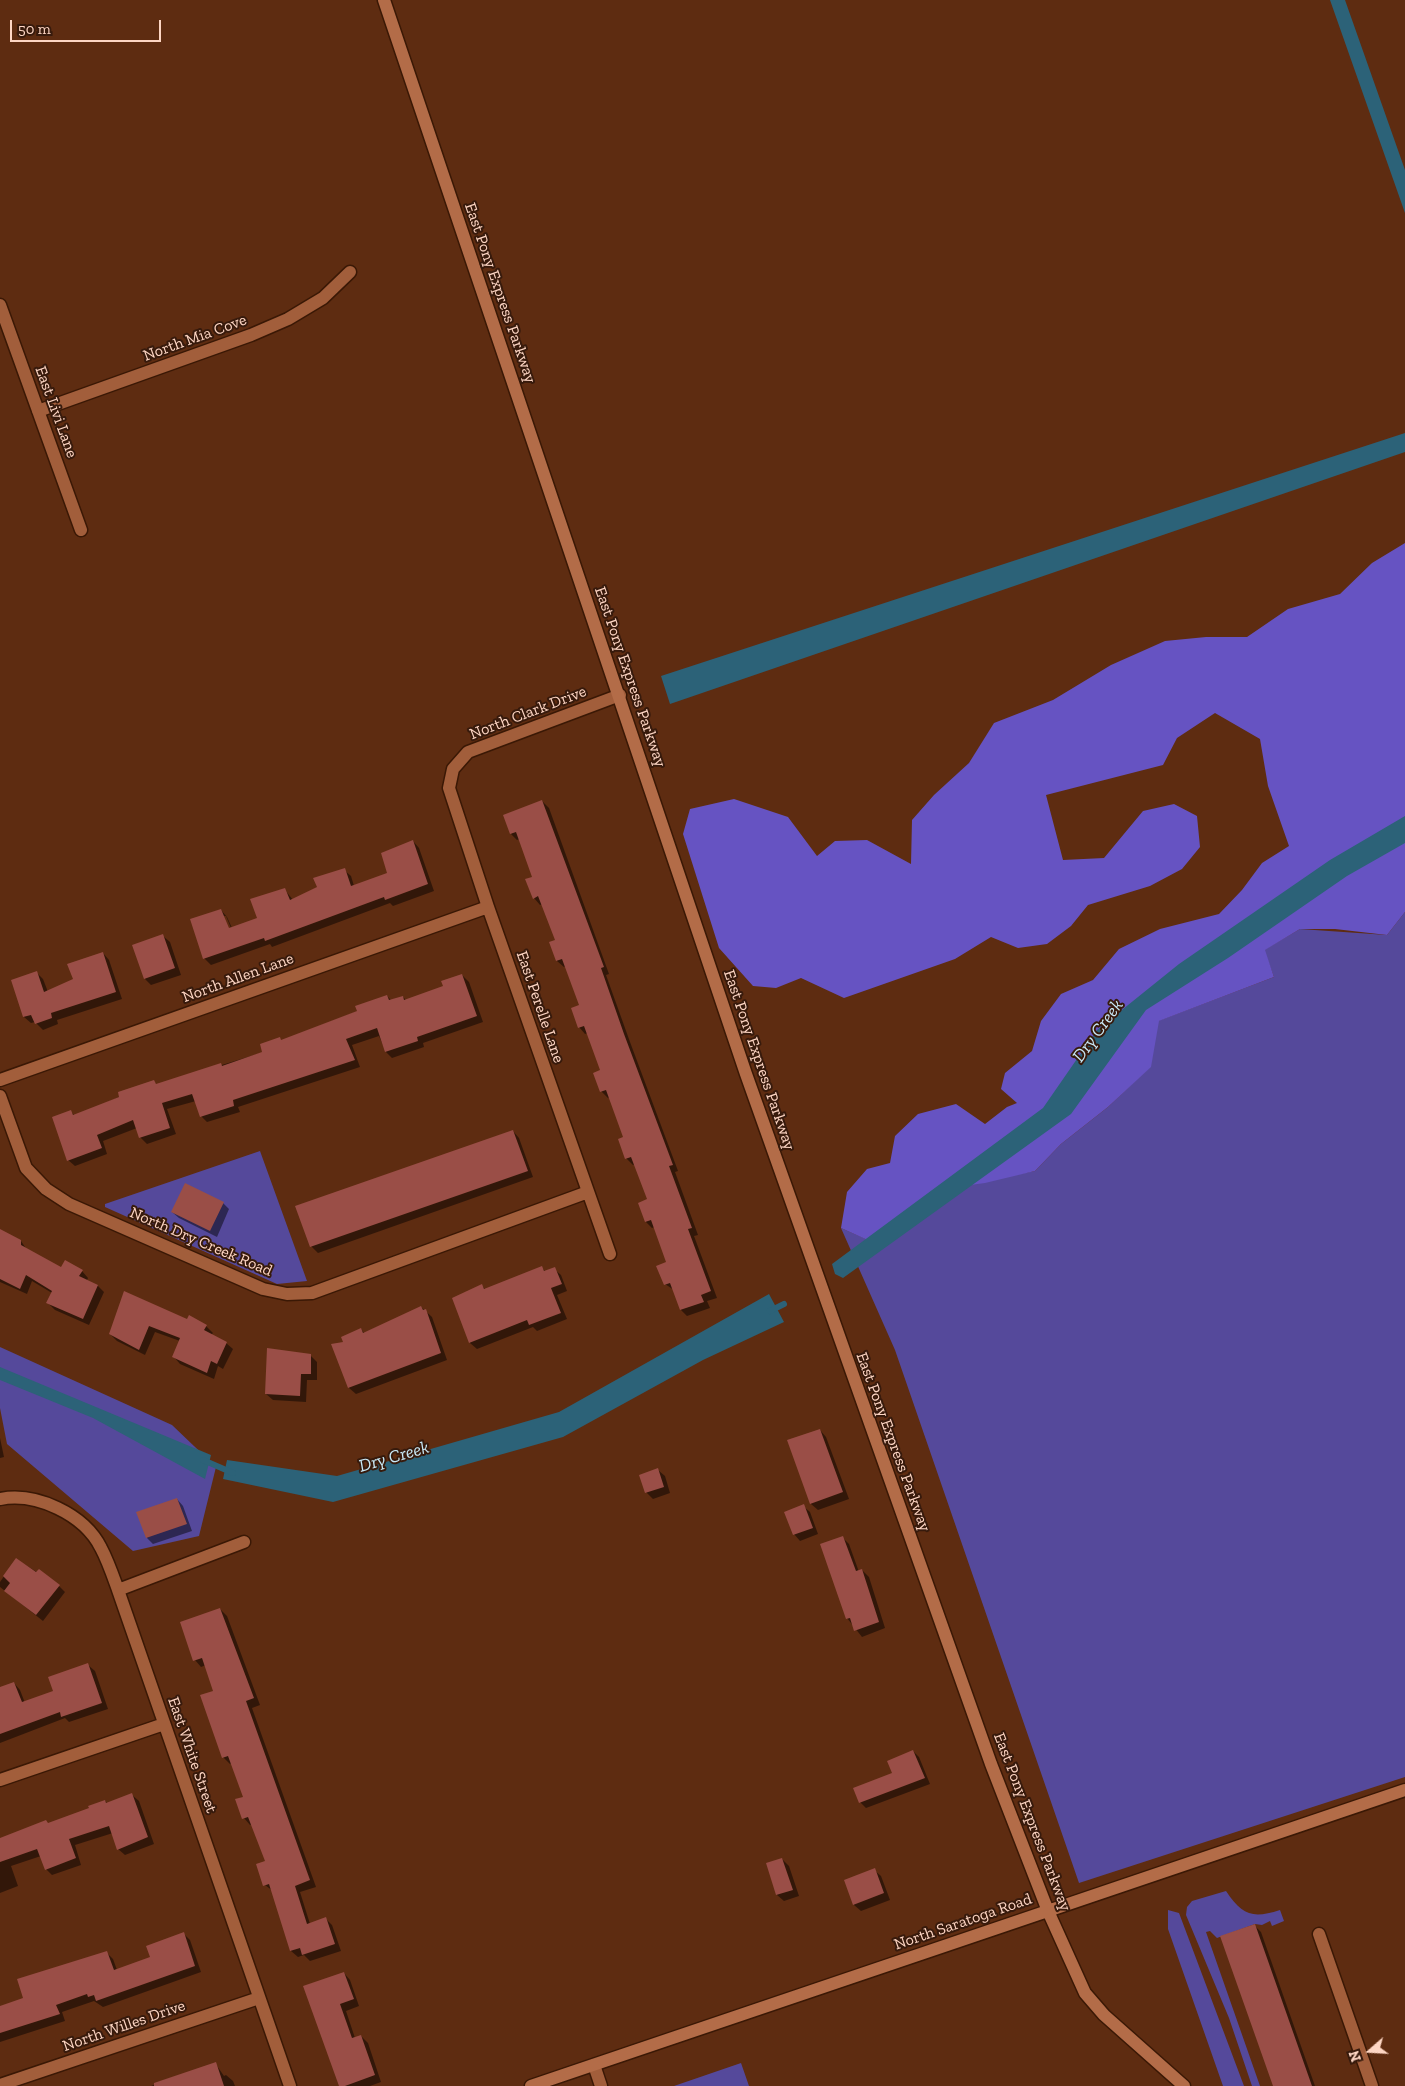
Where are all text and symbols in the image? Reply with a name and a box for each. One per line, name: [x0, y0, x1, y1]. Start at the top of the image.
scale bar: [12, 10, 164, 42]
text: 50 m: [18, 20, 51, 38]
street label: East Pony Express Parkway: [460, 200, 540, 386]
street label: North Mia Cove: [141, 310, 249, 366]
street label: East Livi Lane: [31, 364, 81, 460]
street label: East Pony Express Parkway: [590, 584, 670, 770]
street label: North Clark Drive: [467, 682, 589, 744]
street label: North Allen Lane: [180, 949, 296, 1007]
street label: East Perelle Lane: [512, 949, 568, 1065]
street label: East Pony Express Parkway: [719, 967, 799, 1153]
water label: Dry Creek: [1068, 995, 1128, 1067]
street label: North Dry Creek Road: [127, 1203, 275, 1281]
street label: East Pony Express Parkway: [852, 1350, 934, 1534]
water label: Dry Creek: [356, 1437, 432, 1477]
street label: East White Street: [163, 1695, 221, 1815]
street label: East Pony Express Parkway: [989, 1730, 1075, 1914]
street label: North Saratoga Road: [892, 1889, 1034, 1955]
street label: North Willes Drive: [60, 1996, 188, 2056]
north arrow: [1345, 2026, 1395, 2076]
text: N: [1346, 2048, 1365, 2064]

